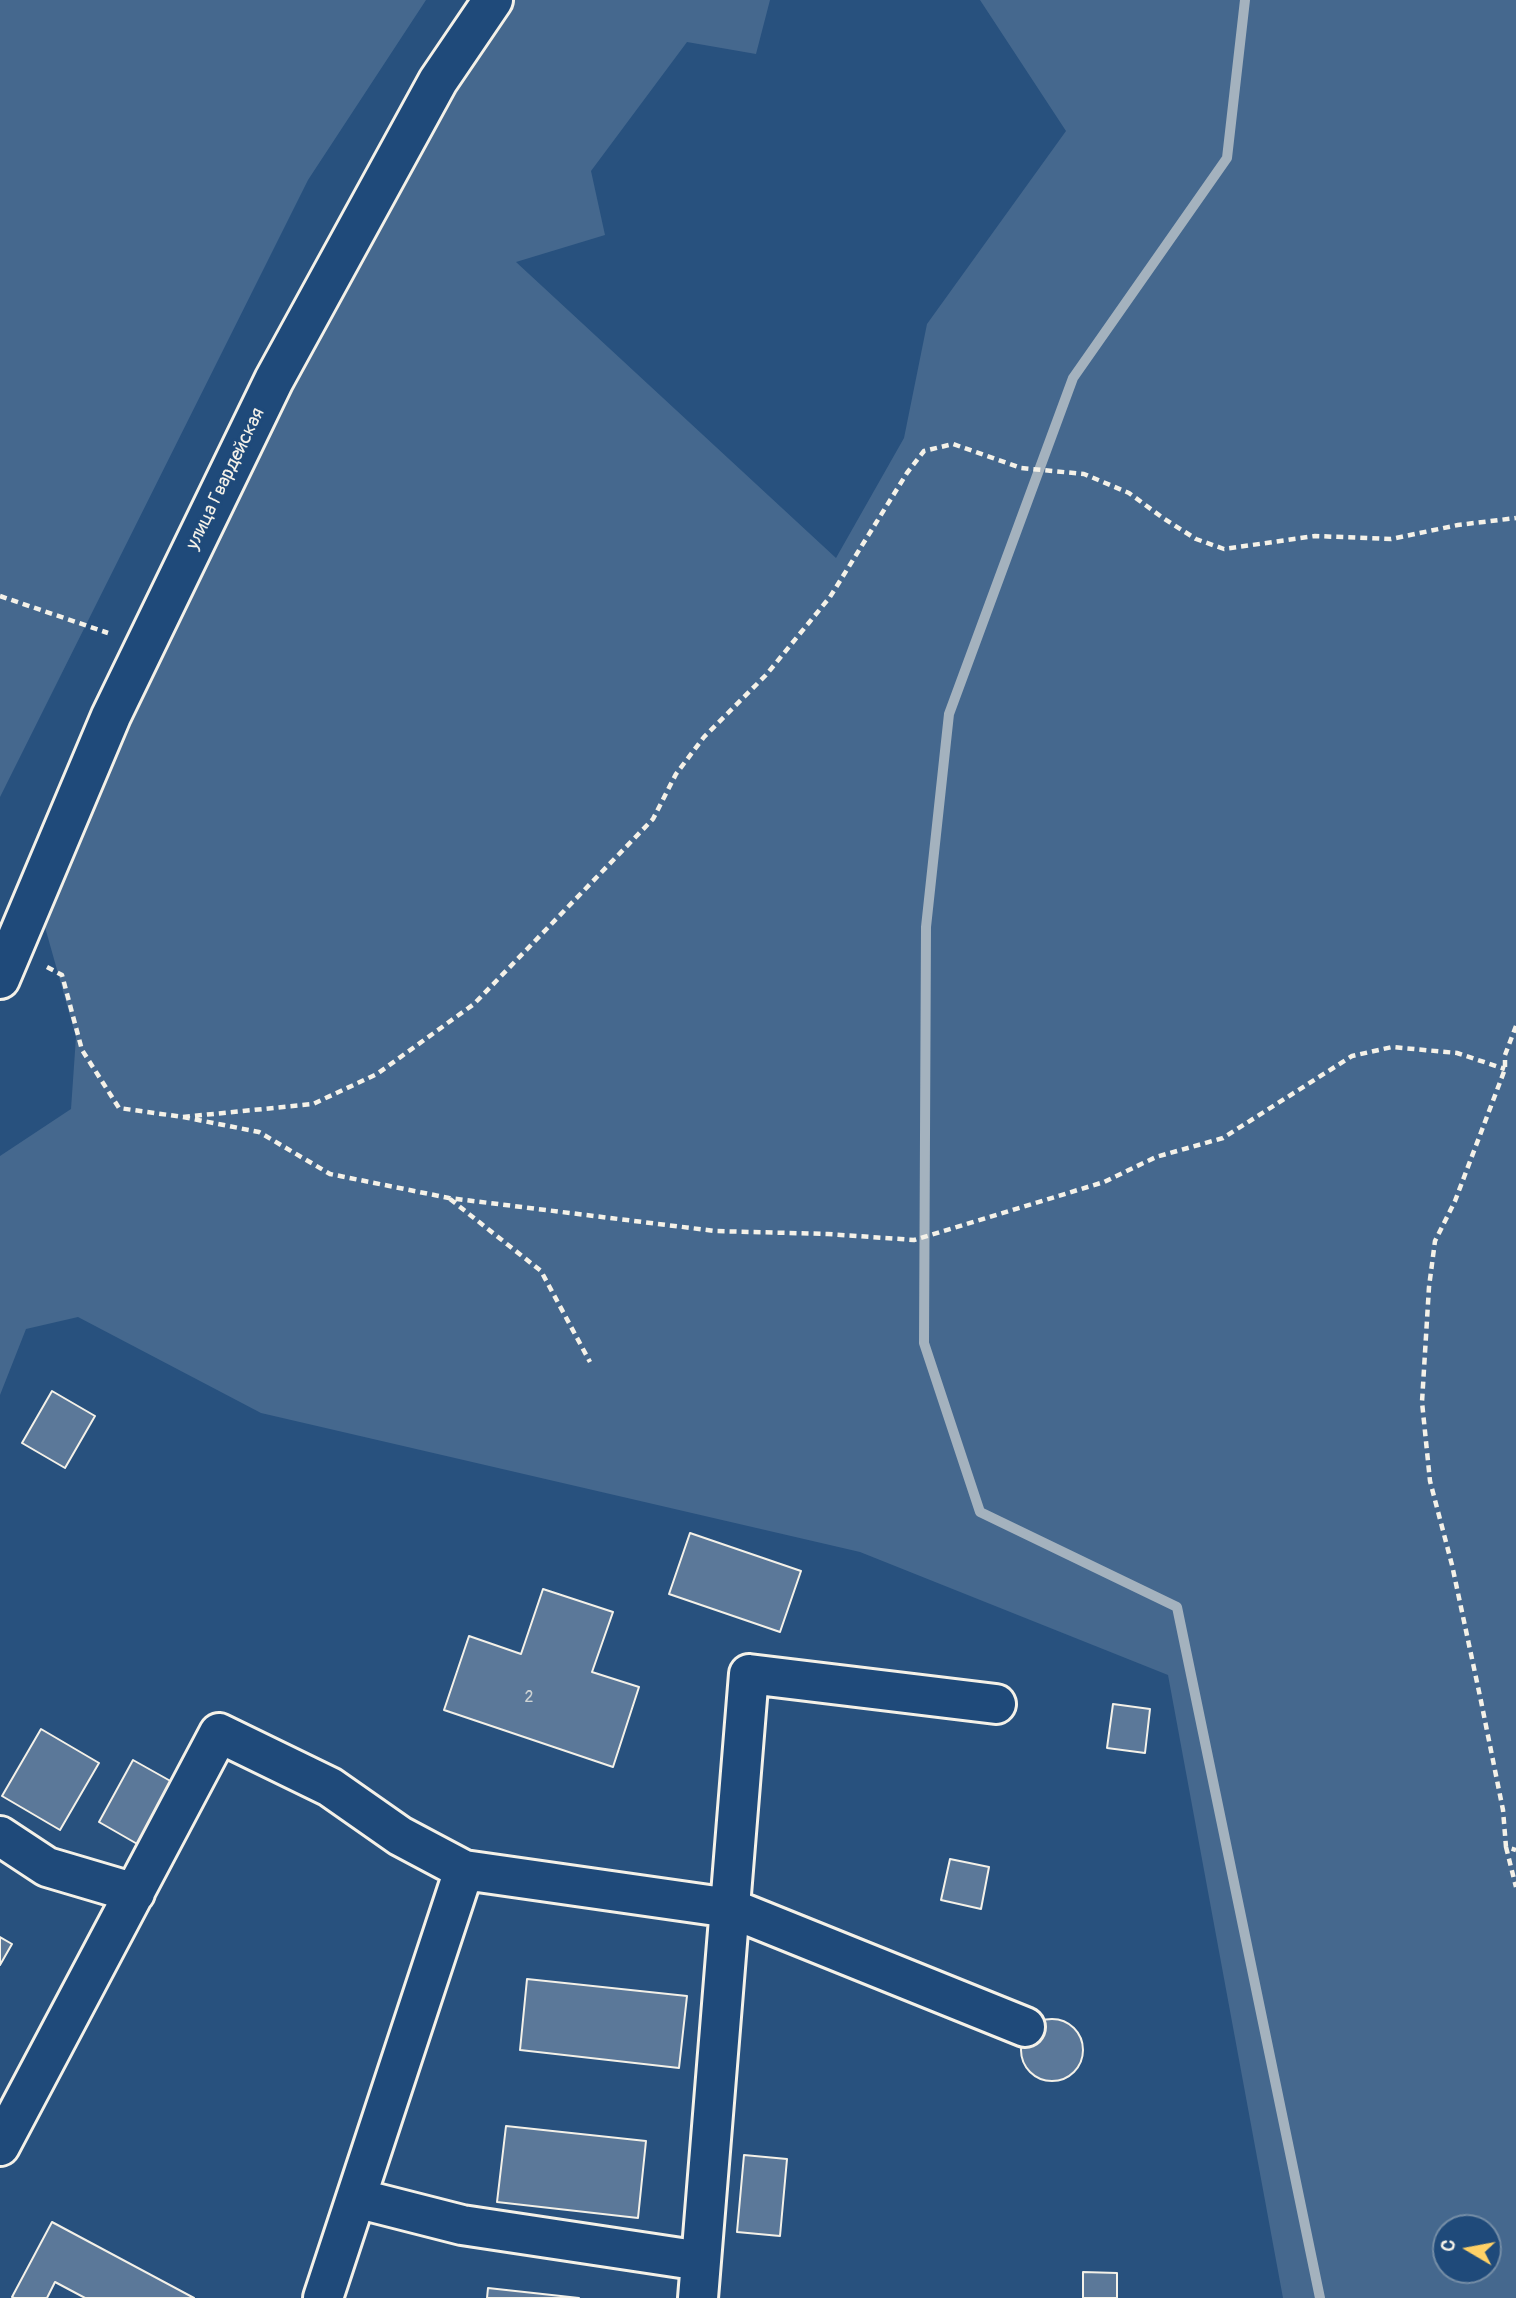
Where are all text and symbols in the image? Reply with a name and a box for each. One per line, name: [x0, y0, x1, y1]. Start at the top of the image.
street label: улица Гвардейская: [182, 404, 270, 554]
house number: 2: [525, 1688, 533, 1708]
north arrow: [1432, 2214, 1502, 2284]
text: С: [1435, 2238, 1461, 2254]

